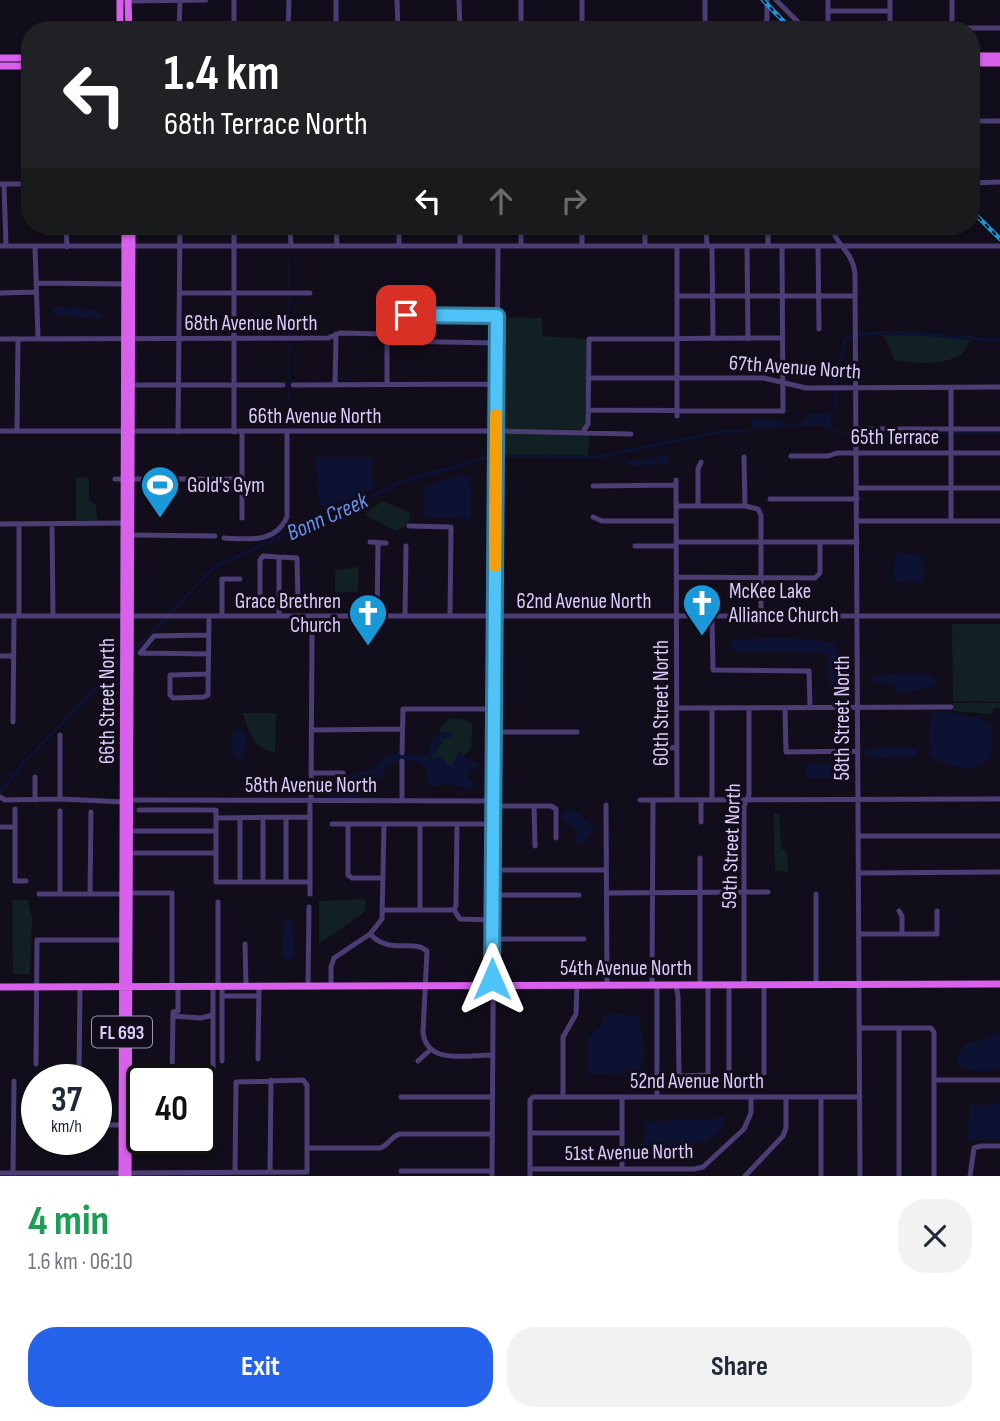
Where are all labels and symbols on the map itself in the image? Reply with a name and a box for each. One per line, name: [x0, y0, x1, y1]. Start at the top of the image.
pin: [376, 285, 436, 345]
street label: 68th Avenue North: [185, 311, 317, 336]
street label: 67th Avenue North: [728, 350, 862, 385]
street label: 66th Avenue North: [249, 404, 381, 429]
street label: 65th Terrace: [851, 425, 939, 450]
sports icon: Gold's Gym: [139, 464, 181, 519]
place label: Gold's Gym: [187, 473, 265, 498]
water label: Bonn Creek: [283, 486, 374, 547]
place label: McKee Lake Alliance Church: [728, 579, 839, 628]
church icon: McKee Lake Alliance Church: [681, 582, 723, 637]
place label: Grace Brethren Church: [235, 589, 341, 638]
street label: 62nd Avenue North: [517, 589, 651, 614]
church icon: Grace Brethren Church: [347, 592, 389, 647]
street label: 66th Street North: [95, 638, 120, 764]
street label: 60th Street North: [649, 640, 674, 766]
street label: 58th Street North: [830, 655, 855, 781]
street label: 58th Avenue North: [245, 773, 377, 798]
street label: 59th Street North: [717, 783, 746, 909]
position arrow: [455, 942, 529, 1016]
street label: 54th Avenue North: [560, 956, 692, 981]
road number: FL 693: [92, 1016, 152, 1048]
speed limit sign: 40: [126, 1064, 217, 1155]
street label: 52nd Avenue North: [630, 1069, 764, 1094]
street label: 51st Avenue North: [564, 1139, 694, 1166]

